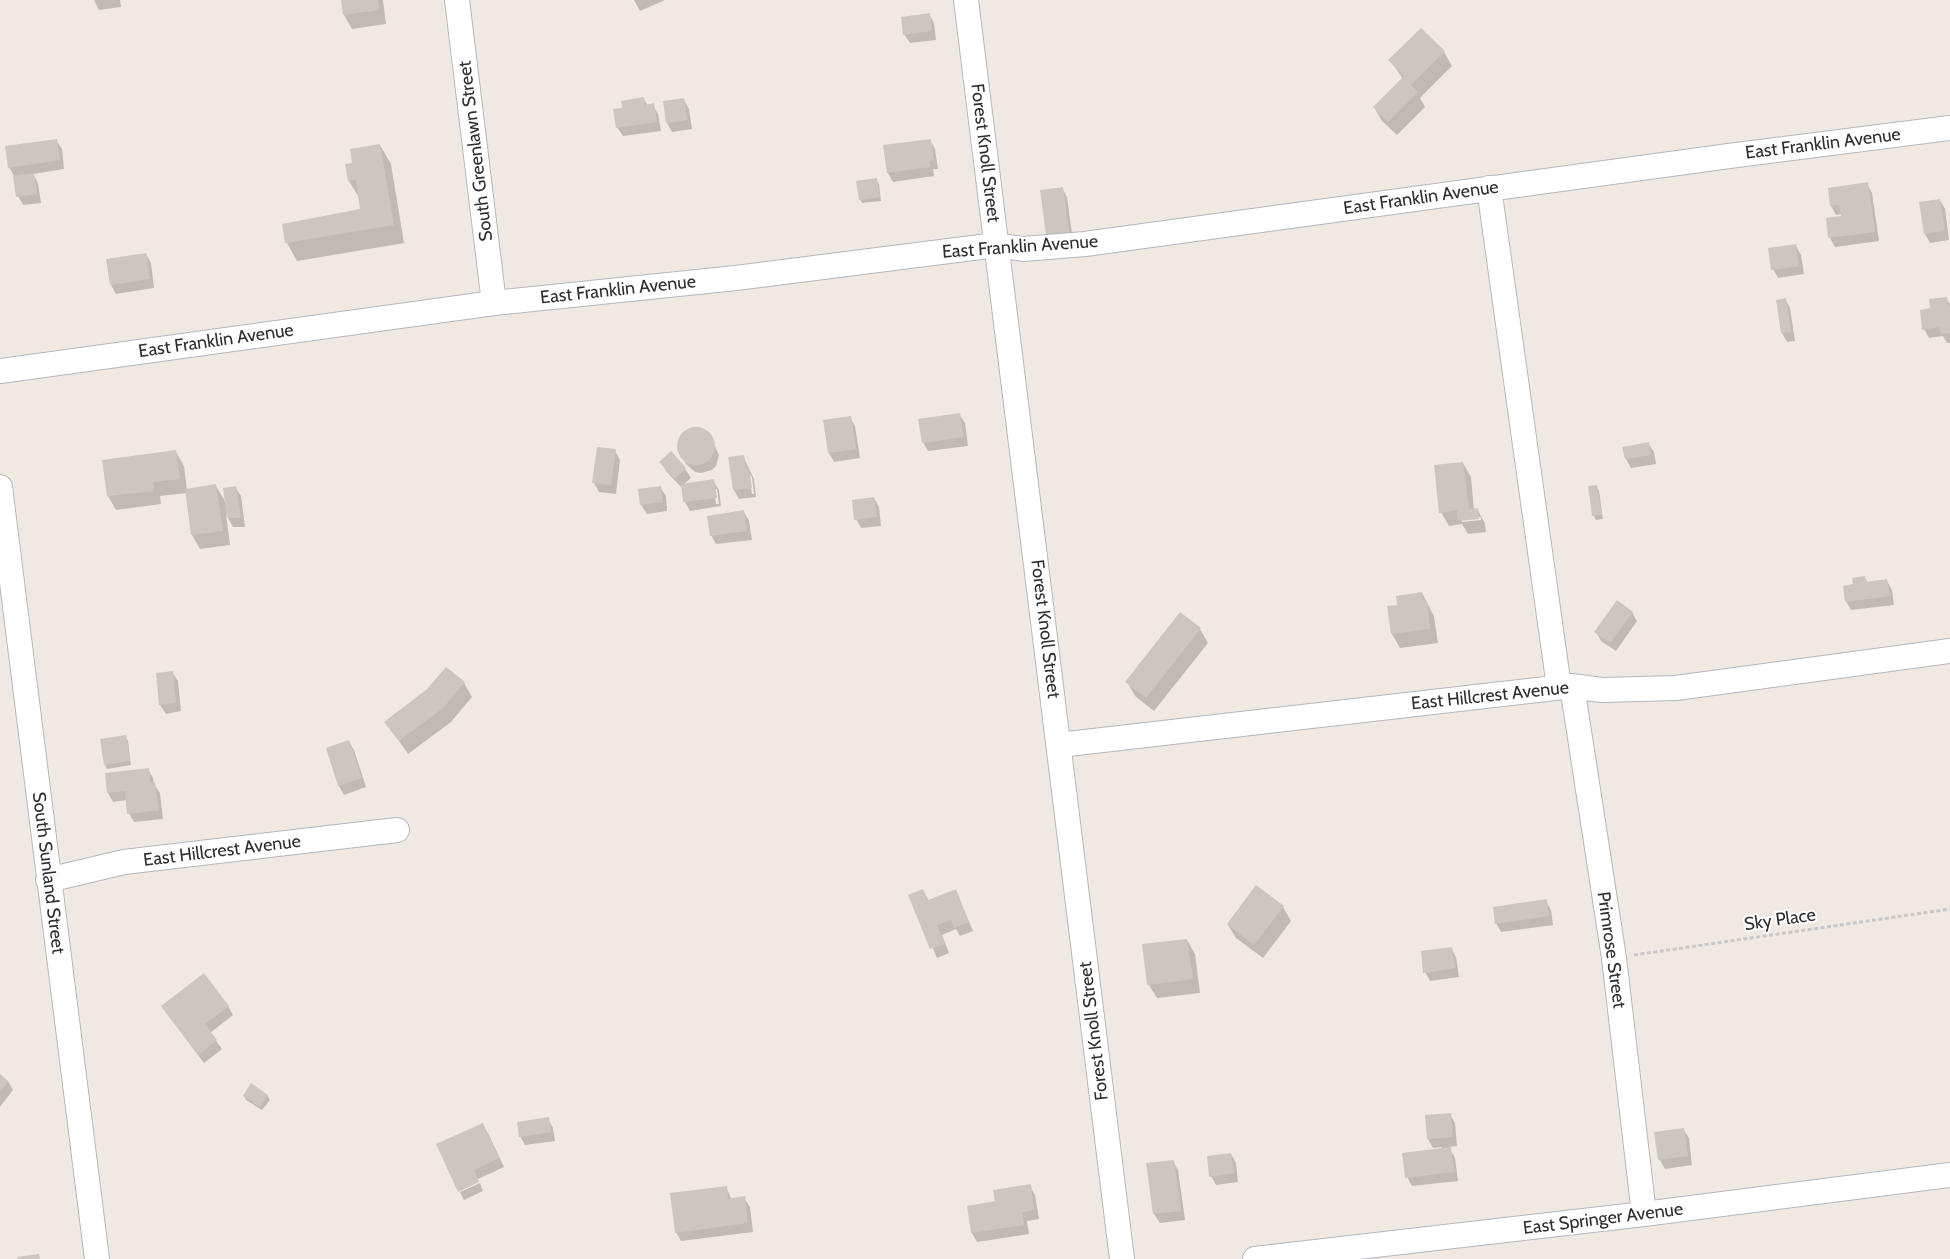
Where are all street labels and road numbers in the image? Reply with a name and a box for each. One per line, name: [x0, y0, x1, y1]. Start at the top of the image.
street label: South Greenlawn Street: [454, 59, 498, 243]
street label: Forest Knoll Street: [966, 82, 1004, 224]
street label: East Franklin Avenue: [1744, 124, 1902, 164]
street label: East Franklin Avenue: [1342, 176, 1500, 220]
street label: East Franklin Avenue: [941, 231, 1099, 263]
street label: East Franklin Avenue: [539, 271, 697, 309]
street label: East Franklin Avenue: [137, 319, 295, 363]
street label: Forest Knoll Street: [1026, 558, 1064, 700]
street label: East Hillcrest Avenue: [1410, 677, 1570, 715]
street label: South Sunland Street: [27, 791, 69, 955]
street label: East Hillcrest Avenue: [142, 831, 302, 871]
street label: Primrose Street: [1592, 890, 1630, 1010]
street label: Sky Place: [1743, 904, 1817, 936]
street label: Forest Knoll Street: [1075, 960, 1113, 1102]
street label: East Springer Avenue: [1522, 1198, 1684, 1240]

